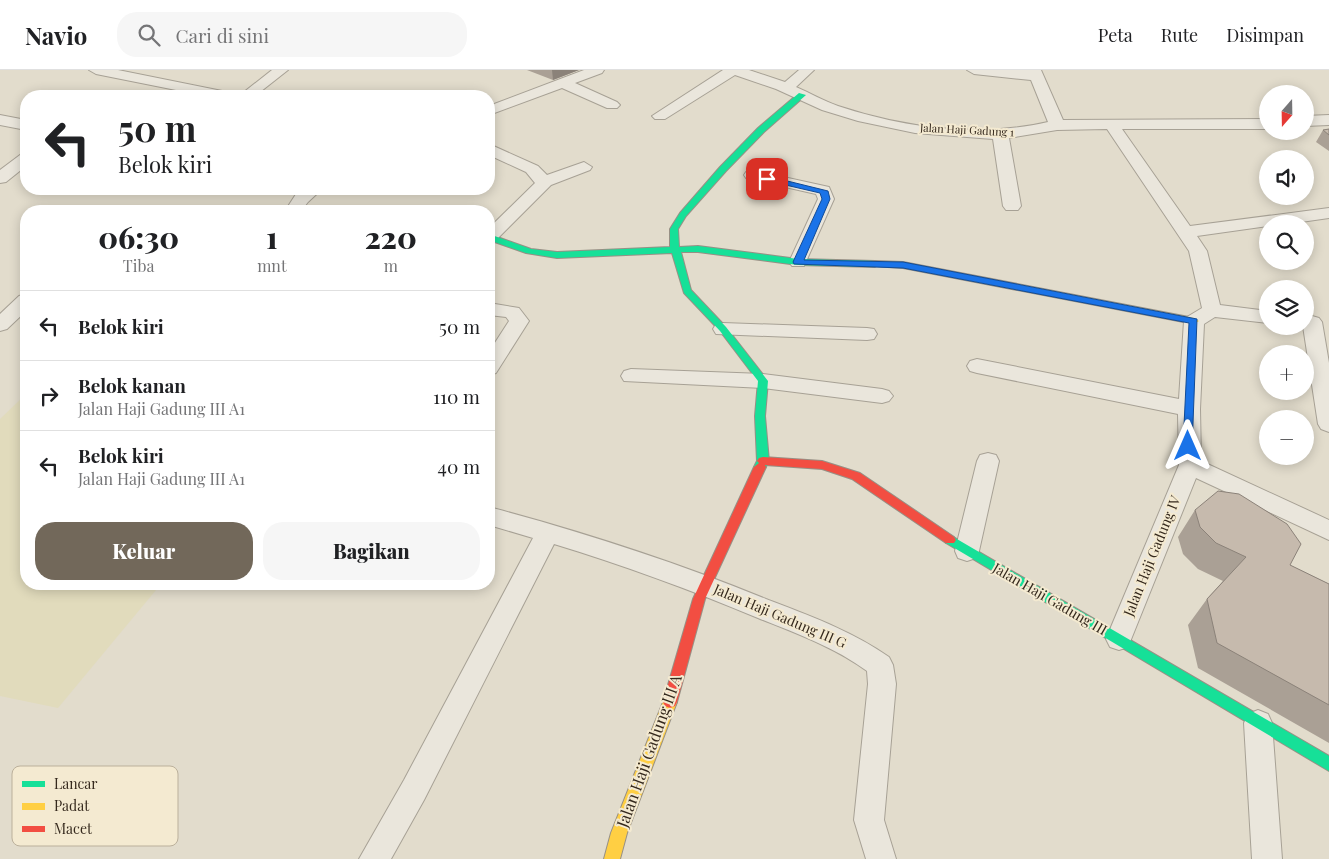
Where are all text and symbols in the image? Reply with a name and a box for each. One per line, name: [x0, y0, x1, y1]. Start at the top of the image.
search box: [117, 12, 467, 57]
text: Navio: [25, 19, 87, 51]
icon: search: [135, 21, 163, 49]
text: Cari di sini: [175, 22, 269, 48]
text: Peta: [1098, 23, 1133, 47]
text: Rute: [1161, 23, 1198, 47]
text: Disimpan: [1226, 23, 1304, 47]
north arrow: [1259, 85, 1314, 140]
map controls: [1259, 85, 1314, 465]
text: 50 m: [118, 104, 196, 151]
icon: left: [35, 110, 100, 175]
street label: Jalan Haji Gadung 1: [918, 119, 1015, 139]
text: Belok kiri: [118, 149, 212, 179]
button: sound: [1259, 150, 1314, 205]
pin: [746, 158, 788, 200]
icon: arrive: [753, 165, 781, 193]
button: search: [1259, 215, 1314, 270]
text: 06:30: [98, 217, 179, 257]
text: 1: [266, 217, 278, 257]
text: 220: [365, 217, 417, 257]
text: Tiba: [123, 255, 154, 276]
text: mnt: [257, 255, 287, 276]
text: m: [384, 255, 398, 276]
button: layers: [1259, 280, 1314, 335]
icon: left: [35, 312, 63, 340]
text: Belok kiri: [78, 313, 164, 339]
text: 50 m: [439, 313, 480, 339]
button: +: [1259, 345, 1314, 400]
text: Belok kanan: [78, 372, 186, 398]
icon: right: [35, 382, 63, 410]
text: 110 m: [433, 383, 480, 409]
text: Jalan Haji Gadung III A1: [78, 398, 245, 419]
button: −: [1259, 410, 1314, 465]
position arrow: [1161, 419, 1213, 471]
text: Belok kiri: [78, 442, 164, 468]
icon: left: [35, 452, 63, 480]
text: 40 m: [438, 453, 480, 479]
text: Jalan Haji Gadung III A1: [78, 468, 245, 489]
street label: Jalan Haji Gadung IV: [1118, 493, 1184, 620]
button: Keluar: [35, 522, 253, 580]
button: Bagikan: [263, 522, 480, 580]
street label: Jalan Haji Gadung III: [989, 558, 1111, 639]
street label: Jalan Haji Gadung III G: [710, 579, 850, 652]
street label: Jalan Haji Gadung III A: [611, 671, 686, 831]
legend: [12, 766, 178, 846]
text: Lancar: [54, 774, 98, 793]
text: Padat: [54, 796, 90, 815]
text: Macet: [54, 819, 93, 838]

